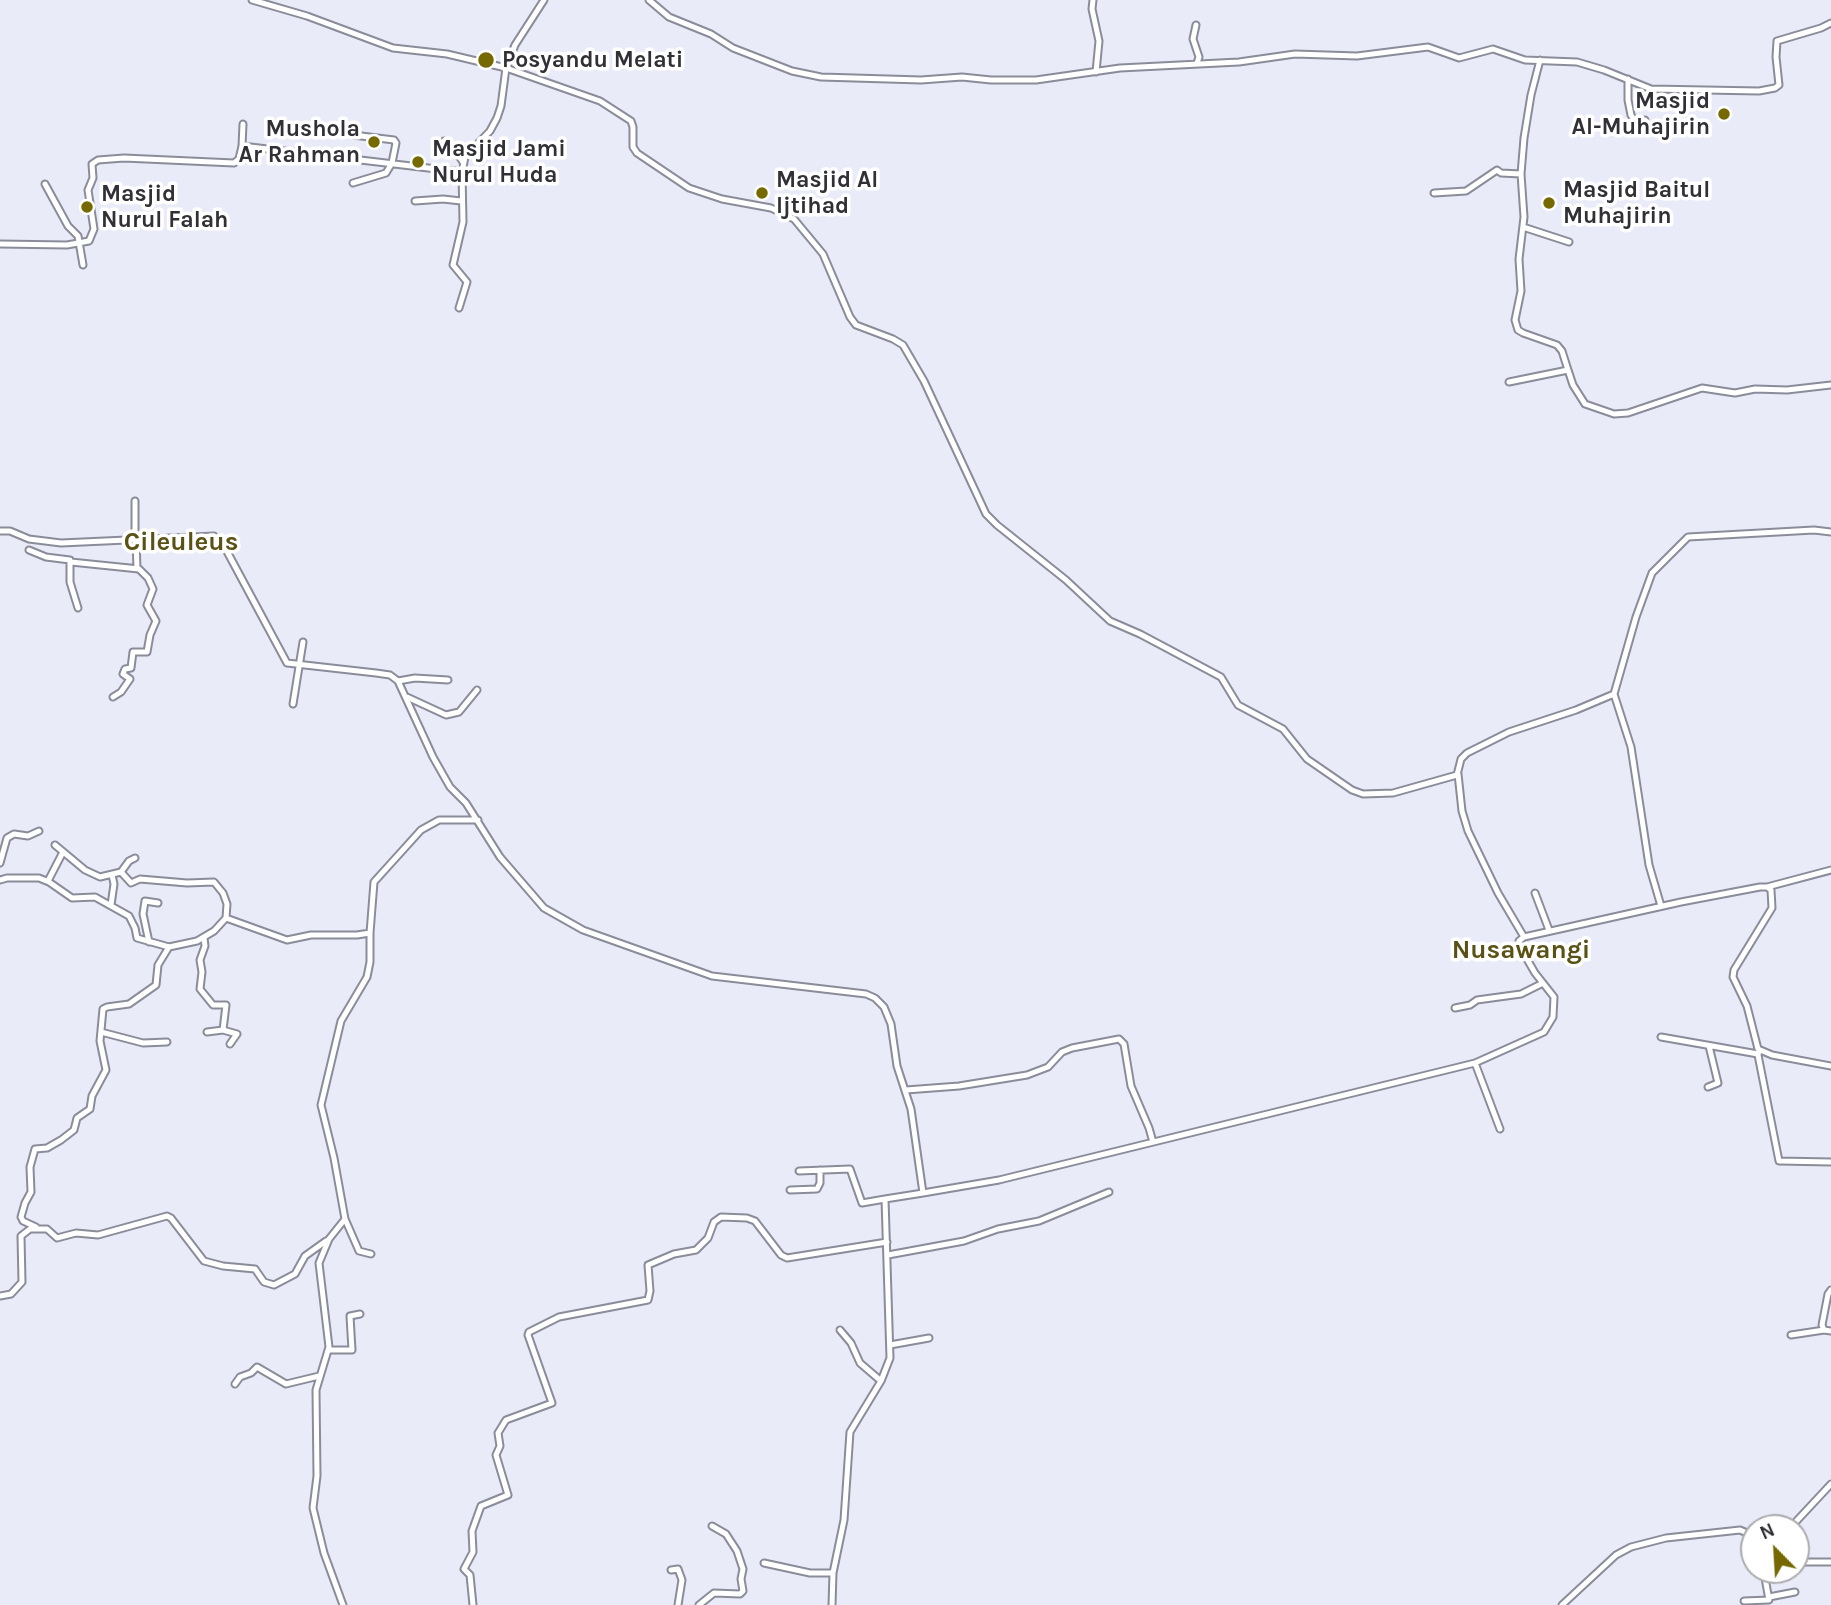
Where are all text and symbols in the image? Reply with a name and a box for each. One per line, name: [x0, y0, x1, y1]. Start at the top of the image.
place label: Posyandu Melati: [502, 46, 683, 74]
marker: Posyandu Melati: [476, 50, 496, 70]
place label: Masjid Al-Muhajirin: [1572, 87, 1710, 141]
marker: Masjid Al-Muhajirin: [1716, 106, 1732, 122]
place label: Mushola Ar Rahman: [239, 115, 360, 169]
marker: Mushola Ar Rahman: [366, 134, 382, 150]
place label: Masjid Jami Nurul Huda: [432, 135, 566, 189]
marker: Masjid Jami Nurul Huda: [410, 154, 426, 170]
place label: Masjid Al Ijtihad: [776, 166, 878, 220]
place label: Masjid Baitul Muhajirin: [1563, 176, 1710, 230]
place label: Masjid Nurul Falah: [101, 180, 228, 234]
marker: Masjid Al Ijtihad: [754, 185, 770, 201]
marker: Masjid Baitul Muhajirin: [1541, 195, 1557, 211]
marker: Masjid Nurul Falah: [79, 199, 95, 215]
district label: Cileuleus: [124, 527, 238, 559]
district label: Nusawangi: [1452, 935, 1590, 967]
north arrow: [1740, 1514, 1810, 1584]
text: N: [1757, 1519, 1778, 1544]

